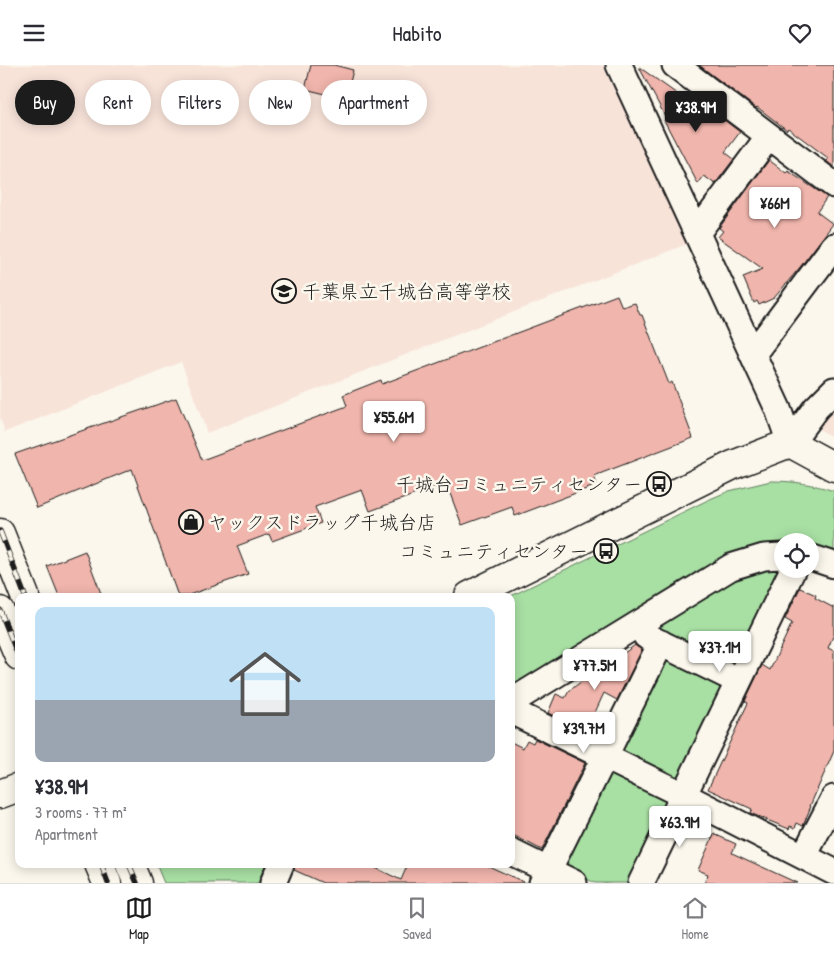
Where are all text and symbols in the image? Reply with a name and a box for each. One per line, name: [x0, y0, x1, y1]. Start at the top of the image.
text: Habito: [392, 18, 442, 48]
icon: menu: [20, 19, 48, 47]
icon: heart: [786, 19, 814, 47]
chip: Buy: [15, 80, 75, 125]
chip: Rent: [85, 80, 151, 125]
chip: Filters: [161, 80, 239, 125]
chip: New: [249, 80, 311, 125]
chip: Apartment: [321, 80, 427, 125]
pin: ¥38.9M: [655, 91, 737, 133]
text: ¥38.9M: [676, 96, 716, 118]
pin: ¥66M: [745, 186, 805, 229]
text: ¥66M: [760, 192, 790, 214]
school or university icon: 千葉県立千城台高等学校: [271, 278, 297, 304]
place label: 千葉県立千城台高等学校: [302, 278, 511, 304]
pin: ¥55.6M: [353, 401, 435, 443]
text: ¥55.6M: [374, 406, 414, 428]
place label: 千城台コミュニティセンター: [396, 471, 642, 497]
bus stop icon: 千城台コミュニティセンター: [646, 471, 672, 497]
shop icon: ヤックスドラッグ千城台店: [178, 509, 204, 535]
place label: ヤックスドラッグ千城台店: [208, 509, 436, 535]
map controls: [774, 533, 819, 578]
button: locate: [774, 533, 819, 578]
place label: コミュニティセンター: [399, 538, 588, 564]
bus stop icon: コミュニティセンター: [593, 538, 619, 564]
pin: ¥37.1M: [679, 631, 761, 673]
text: ¥37.1M: [699, 636, 741, 658]
icon: home: [220, 639, 310, 729]
pin: ¥77.5M: [554, 649, 636, 691]
text: ¥77.5M: [574, 654, 616, 676]
pin: ¥39.7M: [543, 711, 625, 754]
text: ¥39.7M: [563, 717, 605, 739]
text: ¥38.9M: [35, 772, 88, 801]
text: 3 rooms · 77 m²: [35, 801, 127, 823]
pin: ¥63.9M: [639, 805, 721, 848]
text: ¥63.9M: [660, 811, 700, 833]
text: Apartment: [35, 823, 98, 845]
tab: Map: [125, 894, 153, 943]
tab: Saved: [403, 894, 431, 943]
tab: Home: [681, 894, 709, 943]

